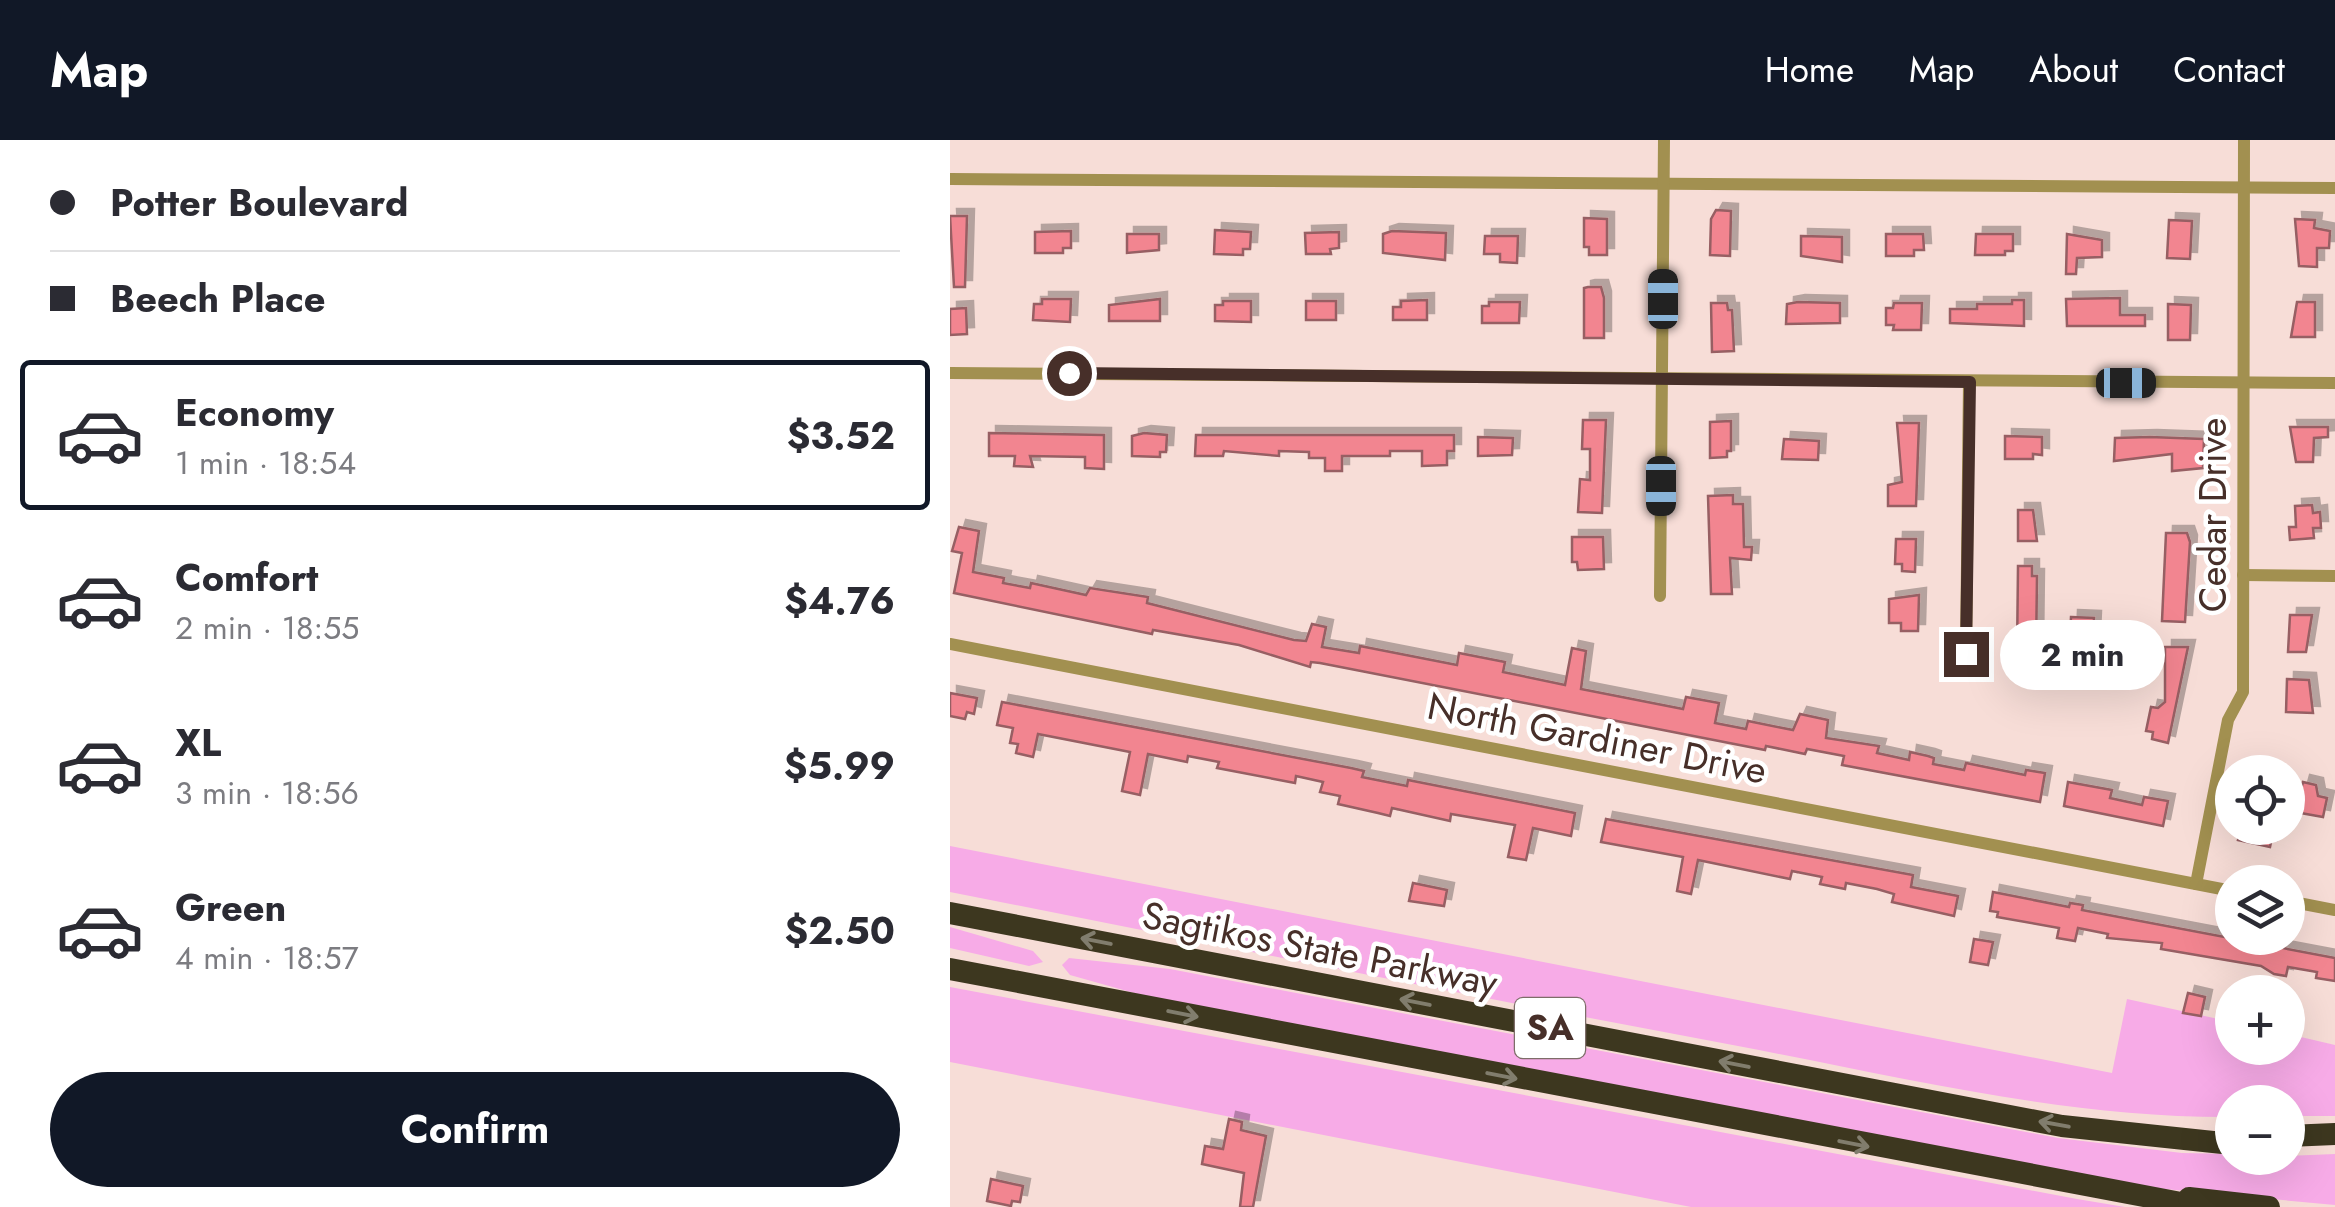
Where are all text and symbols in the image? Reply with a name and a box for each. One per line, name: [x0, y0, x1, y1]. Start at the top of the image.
text: Map: [50, 36, 148, 105]
text: Home: [1765, 45, 1854, 95]
text: Map: [1909, 45, 1974, 95]
text: About: [2029, 45, 2118, 95]
text: Contact: [2173, 45, 2285, 95]
text: Potter Boulevard: [110, 175, 408, 230]
car: [1648, 269, 1678, 329]
text: Beech Place: [110, 271, 326, 326]
route start: [1047, 351, 1092, 396]
car: [2096, 368, 2156, 398]
text: Economy: [175, 385, 334, 440]
icon: car: [55, 390, 145, 480]
text: $3.52: [787, 408, 895, 463]
street label: Cedar Drive: [2185, 418, 2240, 612]
text: 1 min · 18:54: [175, 440, 356, 486]
car: [1646, 456, 1676, 516]
text: Comfort: [175, 550, 318, 605]
icon: car: [55, 555, 145, 645]
text: $4.76: [784, 573, 895, 628]
text: 2 min · 18:55: [175, 605, 359, 651]
callout: 2 min: [2001, 619, 2166, 689]
route end: [1944, 632, 1989, 677]
text: 2 min: [2040, 632, 2125, 678]
street label: North Gardiner Drive: [1423, 678, 1771, 797]
text: XL: [175, 715, 221, 770]
icon: car: [55, 720, 145, 810]
text: $5.99: [784, 738, 895, 793]
map controls: [2215, 755, 2305, 1175]
button: locate: [2215, 755, 2305, 845]
text: 3 min · 18:56: [175, 770, 359, 816]
button: layers: [2215, 865, 2305, 955]
text: Green: [175, 880, 286, 935]
icon: car: [55, 885, 145, 975]
street label: Sagtikos State Parkway: [1138, 887, 1503, 1010]
text: $2.50: [785, 903, 895, 958]
one-way arrow: [1081, 931, 1113, 950]
text: 4 min · 18:57: [175, 935, 358, 981]
button: +: [2215, 975, 2305, 1065]
one-way arrow: [1400, 992, 1432, 1011]
road number: SA: [1515, 998, 1585, 1058]
one-way arrow: [1166, 1006, 1198, 1025]
one-way arrow: [1719, 1053, 1751, 1072]
one-way arrow: [1486, 1067, 1518, 1086]
button: Confirm: [50, 1072, 900, 1187]
button: −: [2215, 1085, 2305, 1175]
one-way arrow: [2038, 1115, 2070, 1133]
one-way arrow: [1837, 1135, 1869, 1154]

